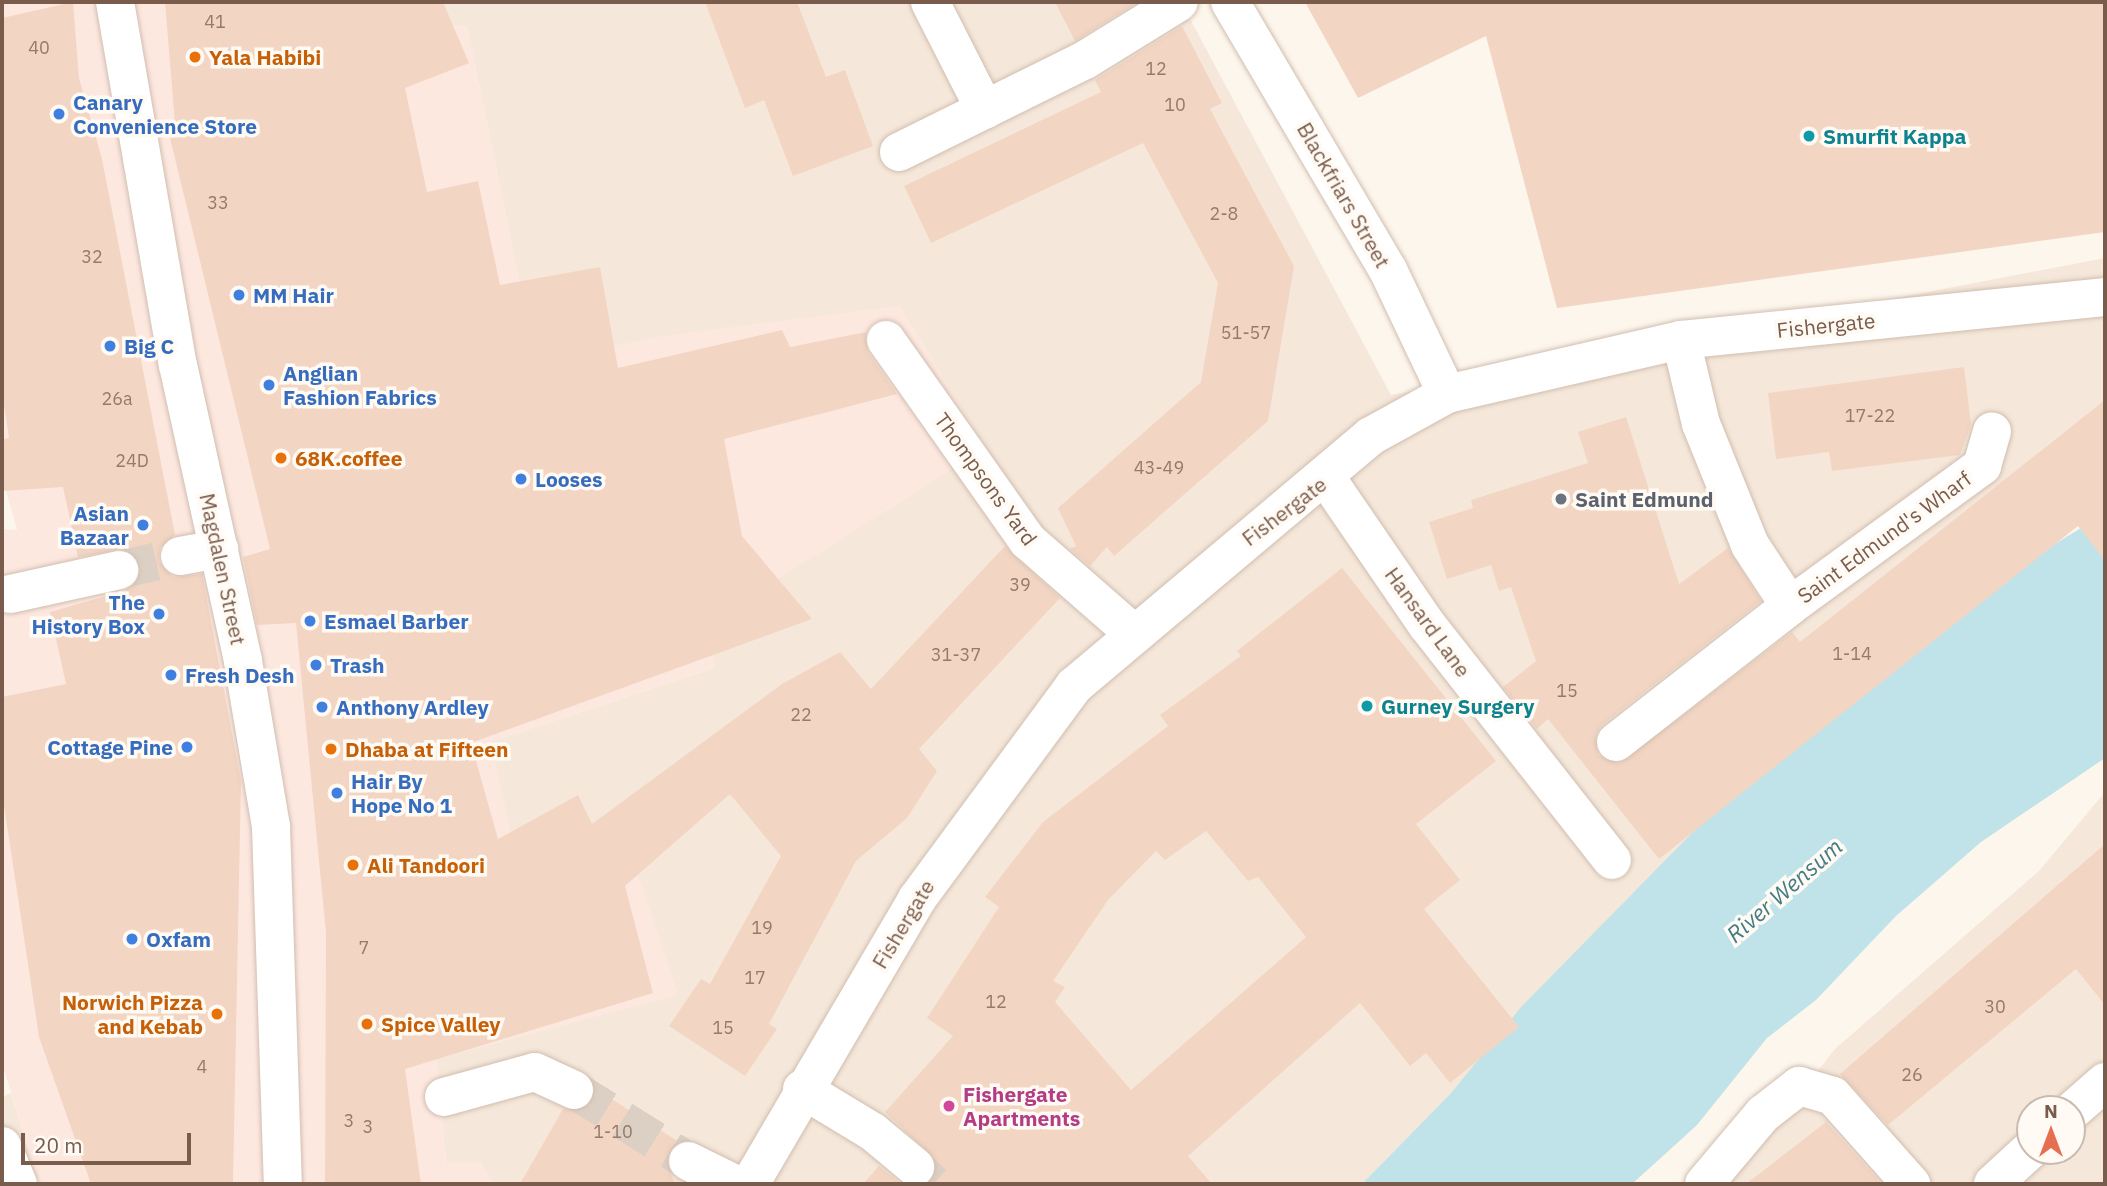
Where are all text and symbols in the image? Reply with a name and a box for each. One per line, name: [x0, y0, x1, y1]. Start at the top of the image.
house number: 41: [204, 11, 226, 33]
house number: 40: [28, 37, 50, 59]
place label: Yala Habibi: [209, 44, 321, 70]
marker: Yala Habibi: [187, 49, 203, 65]
house number: 12: [1145, 58, 1167, 80]
place label: Canary Convenience Store: [73, 89, 257, 139]
house number: 10: [1164, 94, 1186, 116]
marker: Canary Convenience Store: [51, 106, 67, 122]
street label: Blackfriars Street: [1292, 118, 1396, 272]
place label: Smurfit Kappa: [1823, 123, 1966, 149]
marker: Smurfit Kappa: [1801, 128, 1817, 144]
house number: 33: [207, 192, 229, 214]
house number: 2-8: [1210, 203, 1238, 225]
house number: 32: [81, 246, 103, 268]
place label: MM Hair: [253, 282, 334, 308]
marker: MM Hair: [231, 287, 247, 303]
street label: Fishergate: [1775, 307, 1877, 343]
house number: 51-57: [1221, 322, 1271, 344]
place label: Big C: [124, 333, 174, 359]
marker: Big C: [102, 338, 118, 354]
place label: Anglian Fashion Fabrics: [283, 360, 437, 410]
marker: Anglian Fashion Fabrics: [261, 377, 277, 393]
house number: 26a: [101, 388, 133, 410]
house number: 17-22: [1845, 405, 1895, 427]
street label: Thompsons Yard: [929, 408, 1043, 550]
place label: 68K.coffee: [295, 445, 402, 471]
house number: 24D: [115, 450, 149, 472]
marker: 68K.coffee: [273, 450, 289, 466]
house number: 43-49: [1134, 457, 1184, 479]
place label: Looses: [535, 466, 603, 492]
street label: Saint Edmund's Wharf: [1792, 466, 1976, 608]
marker: Looses: [513, 471, 529, 487]
street label: Fishergate: [1237, 471, 1331, 551]
place label: Saint Edmund: [1575, 486, 1713, 512]
street label: Magdalen Street: [195, 491, 251, 647]
marker: Saint Edmund: [1553, 491, 1569, 507]
place label: Asian Bazaar: [60, 500, 129, 550]
marker: Asian Bazaar: [135, 517, 151, 533]
street label: Hansard Lane: [1380, 562, 1476, 682]
house number: 39: [1009, 574, 1031, 596]
place label: The History Box: [31, 589, 145, 639]
marker: The History Box: [151, 606, 167, 622]
place label: Esmael Barber: [324, 608, 469, 634]
marker: Esmael Barber: [302, 613, 318, 629]
house number: 1-14: [1832, 643, 1872, 665]
house number: 31-37: [931, 644, 981, 666]
place label: Trash: [330, 652, 385, 678]
marker: Trash: [308, 657, 324, 673]
place label: Fresh Desh: [185, 662, 294, 688]
marker: Fresh Desh: [163, 667, 179, 683]
house number: 15: [1556, 680, 1578, 702]
place label: Gurney Surgery: [1381, 693, 1534, 719]
place label: Anthony Ardley: [336, 694, 489, 720]
marker: Gurney Surgery: [1359, 698, 1375, 714]
marker: Anthony Ardley: [314, 699, 330, 715]
house number: 22: [790, 704, 812, 726]
place label: Cottage Pine: [47, 734, 173, 760]
place label: Dhaba at Fifteen: [345, 736, 509, 762]
marker: Cottage Pine: [179, 739, 195, 755]
marker: Dhaba at Fifteen: [323, 741, 339, 757]
place label: Hair By Hope No 1: [351, 768, 452, 818]
marker: Hair By Hope No 1: [329, 785, 345, 801]
water label: River Wensum: [1720, 832, 1848, 948]
place label: Ali Tandoori: [367, 852, 485, 878]
marker: Ali Tandoori: [345, 857, 361, 873]
street label: Fishergate: [867, 875, 939, 973]
house number: 19: [751, 917, 773, 939]
place label: Oxfam: [146, 926, 211, 952]
marker: Oxfam: [124, 931, 140, 947]
house number: 7: [359, 937, 369, 959]
house number: 17: [744, 967, 766, 989]
place label: Norwich Pizza and Kebab: [62, 989, 203, 1039]
house number: 12: [985, 991, 1007, 1013]
house number: 30: [1984, 996, 2006, 1018]
marker: Norwich Pizza and Kebab: [209, 1006, 225, 1022]
place label: Spice Valley: [381, 1011, 501, 1037]
marker: Spice Valley: [359, 1016, 375, 1032]
house number: 15: [712, 1017, 734, 1039]
house number: 4: [197, 1056, 207, 1078]
house number: 26: [1901, 1064, 1923, 1086]
place label: Fishergate Apartments: [963, 1081, 1080, 1131]
north arrow: [2016, 1095, 2086, 1165]
marker: Fishergate Apartments: [941, 1098, 957, 1114]
text: N: [2044, 1099, 2058, 1123]
house number: 3: [344, 1110, 354, 1132]
house number: 3: [363, 1116, 373, 1138]
scale bar: [24, 1120, 194, 1164]
house number: 1-10: [593, 1121, 633, 1143]
text: 20 m: [34, 1131, 83, 1159]

